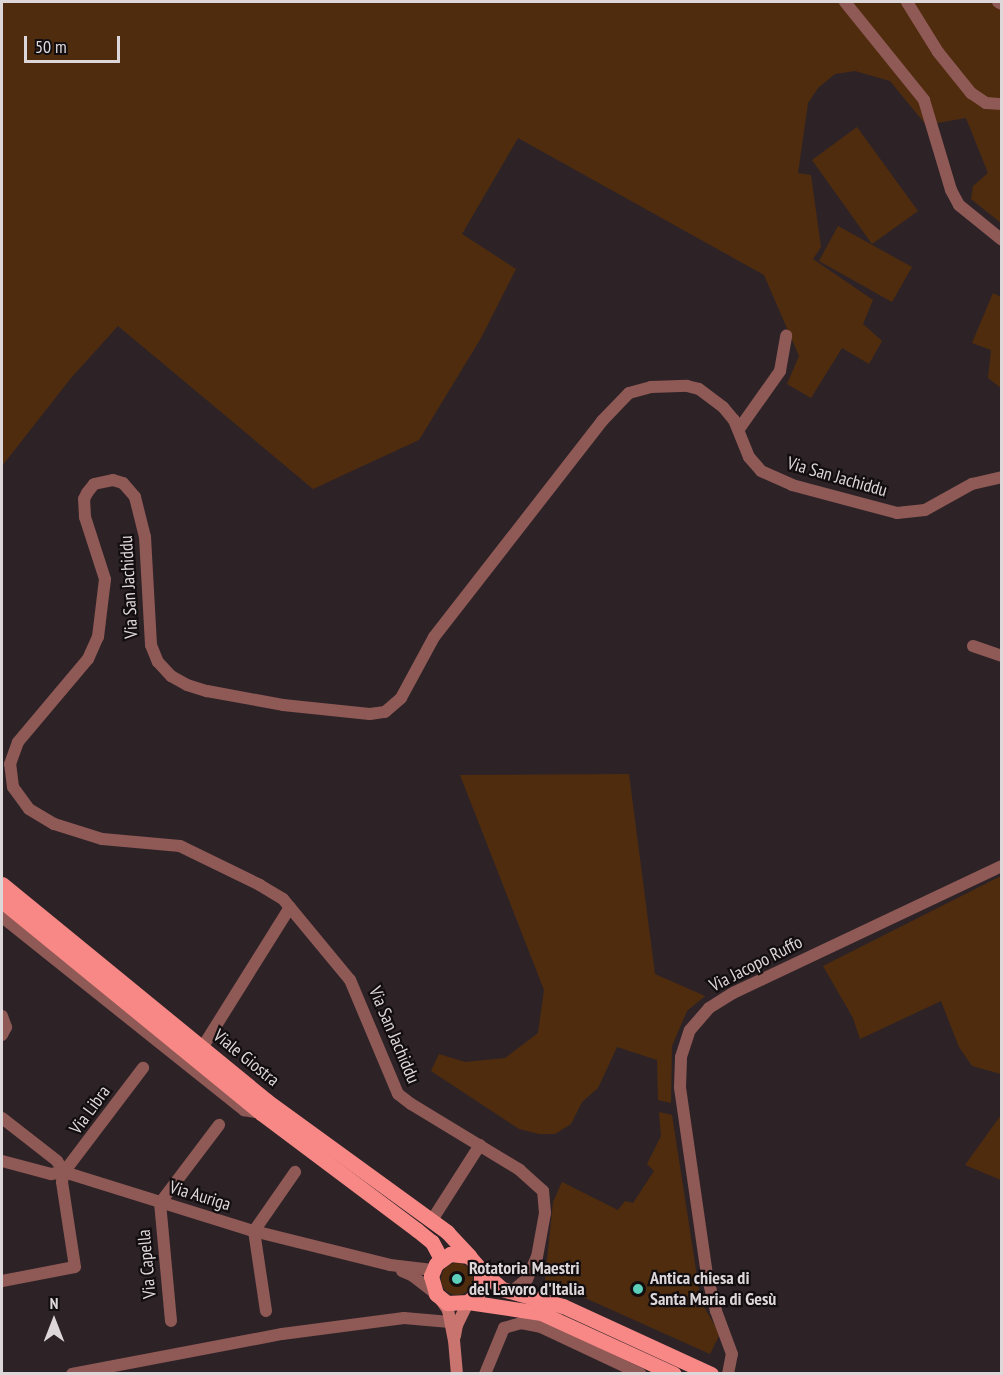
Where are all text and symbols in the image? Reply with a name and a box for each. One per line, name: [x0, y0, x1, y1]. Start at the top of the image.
scale bar: [27, 24, 123, 62]
text: 50 m: [35, 35, 67, 58]
street label: Via San Jachiddu: [784, 452, 890, 502]
street label: Via San Jachiddu: [116, 535, 142, 639]
street label: Via Jacopo Ruffo: [706, 931, 806, 997]
street label: Via San Jachiddu: [364, 983, 424, 1087]
street label: Viale Giostra: [209, 1025, 283, 1091]
street label: Via Libra: [65, 1082, 115, 1138]
street label: Via Auriga: [167, 1176, 233, 1216]
street label: Via Capella: [133, 1229, 161, 1299]
place label: Rotatoria Maestri del Lavoro d'Italia: [469, 1258, 585, 1300]
place label: Antica chiesa di Santa Maria di Gesù: [650, 1268, 776, 1310]
marker: Rotatoria Maestri del Lavoro d'Italia: [450, 1272, 464, 1286]
marker: Antica chiesa di Santa Maria di Gesù: [631, 1282, 645, 1296]
north arrow: [24, 1291, 84, 1351]
text: N: [50, 1293, 58, 1313]

